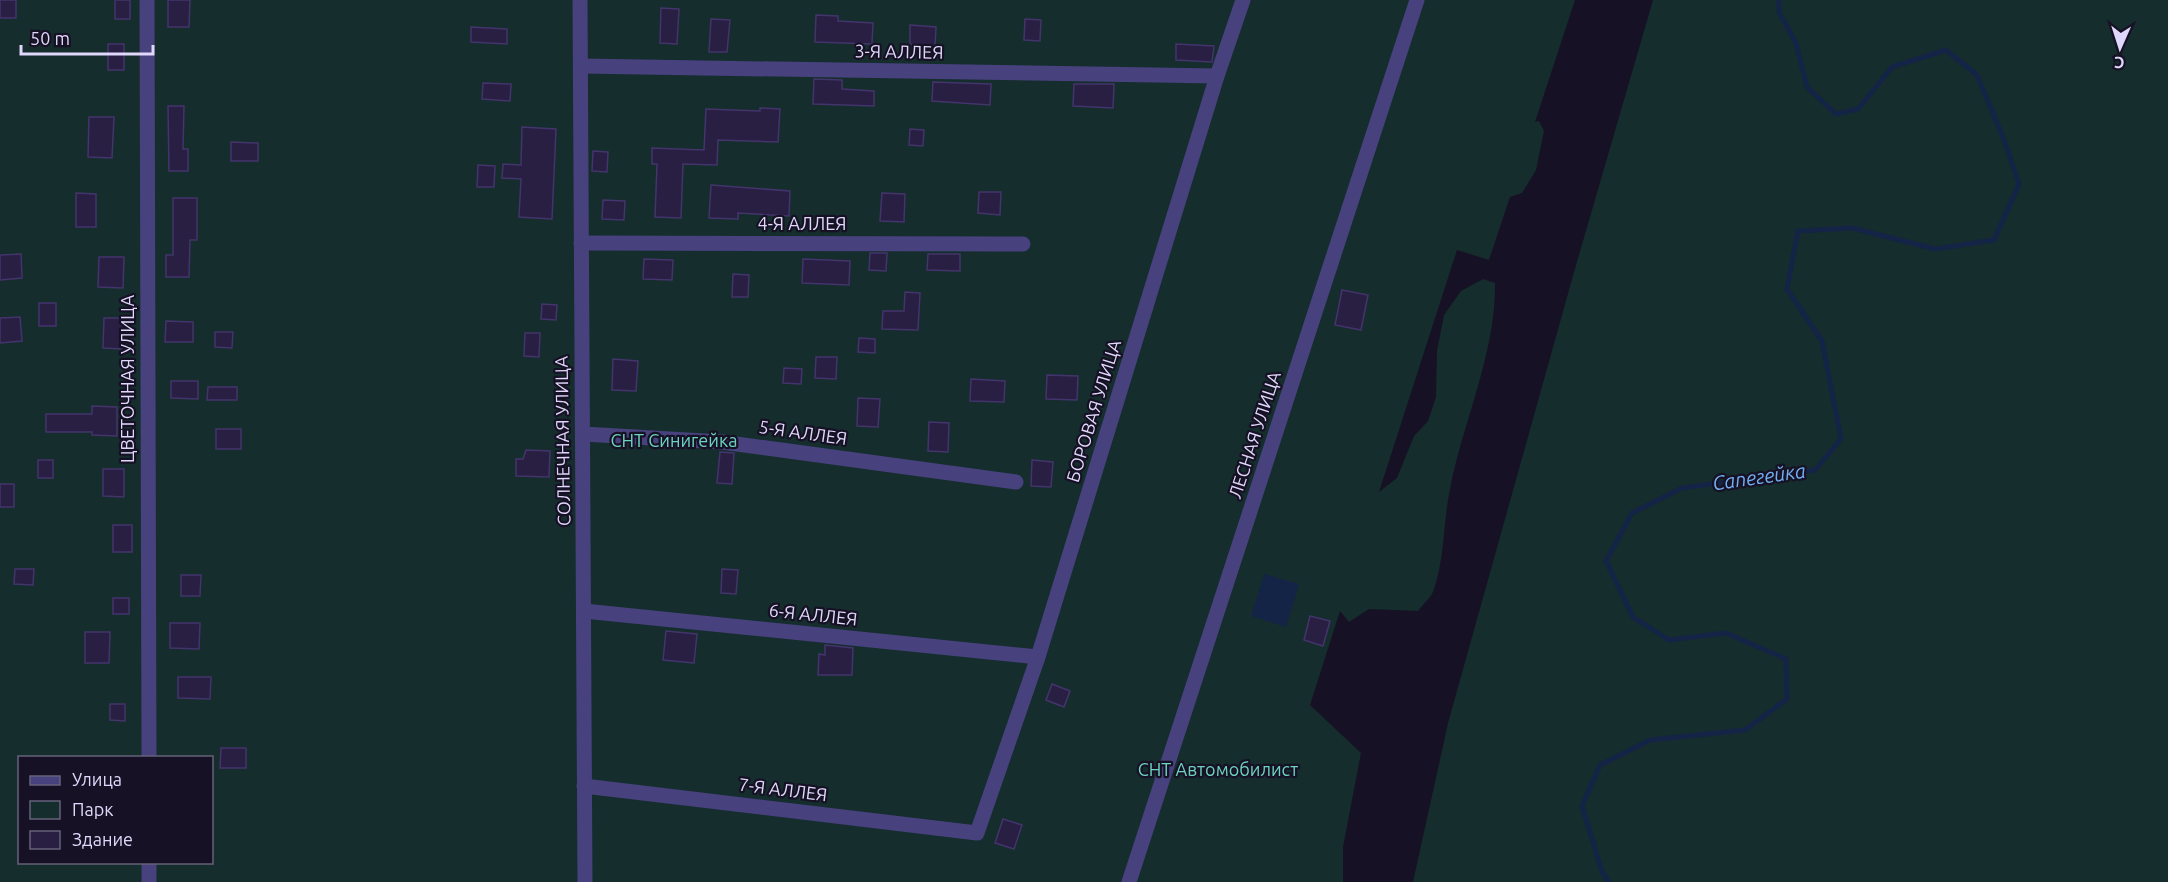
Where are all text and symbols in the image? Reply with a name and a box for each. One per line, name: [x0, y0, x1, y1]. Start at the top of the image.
scale bar: [21, 18, 153, 56]
north arrow: [2090, 18, 2150, 78]
text: 50 m: [30, 28, 70, 48]
street label: 3-Я АЛЛЕЯ: [854, 40, 944, 62]
text: С: [2114, 54, 2125, 72]
street label: 4-Я АЛЛЕЯ: [758, 213, 846, 233]
street label: ЦВЕТОЧНАЯ УЛИЦА: [117, 295, 137, 463]
street label: БОРОВАЯ УЛИЦА: [1062, 337, 1124, 484]
street label: СОЛНЕЧНАЯ УЛИЦА: [551, 356, 573, 526]
street label: ЛЕСНАЯ УЛИЦА: [1224, 368, 1284, 501]
street label: 5-Я АЛЛЕЯ: [758, 416, 849, 448]
park label: СНТ Синигейка: [611, 430, 737, 450]
water label: Сапегейка: [1711, 459, 1807, 494]
street label: 6-Я АЛЛЕЯ: [768, 599, 858, 629]
legend: [18, 756, 213, 864]
park label: СНТ Автомобилист: [1138, 759, 1298, 779]
text: Улица: [72, 769, 122, 789]
street label: 7-Я АЛЛЕЯ: [738, 774, 829, 804]
text: Парк: [72, 799, 113, 819]
text: Здание: [72, 829, 133, 849]

